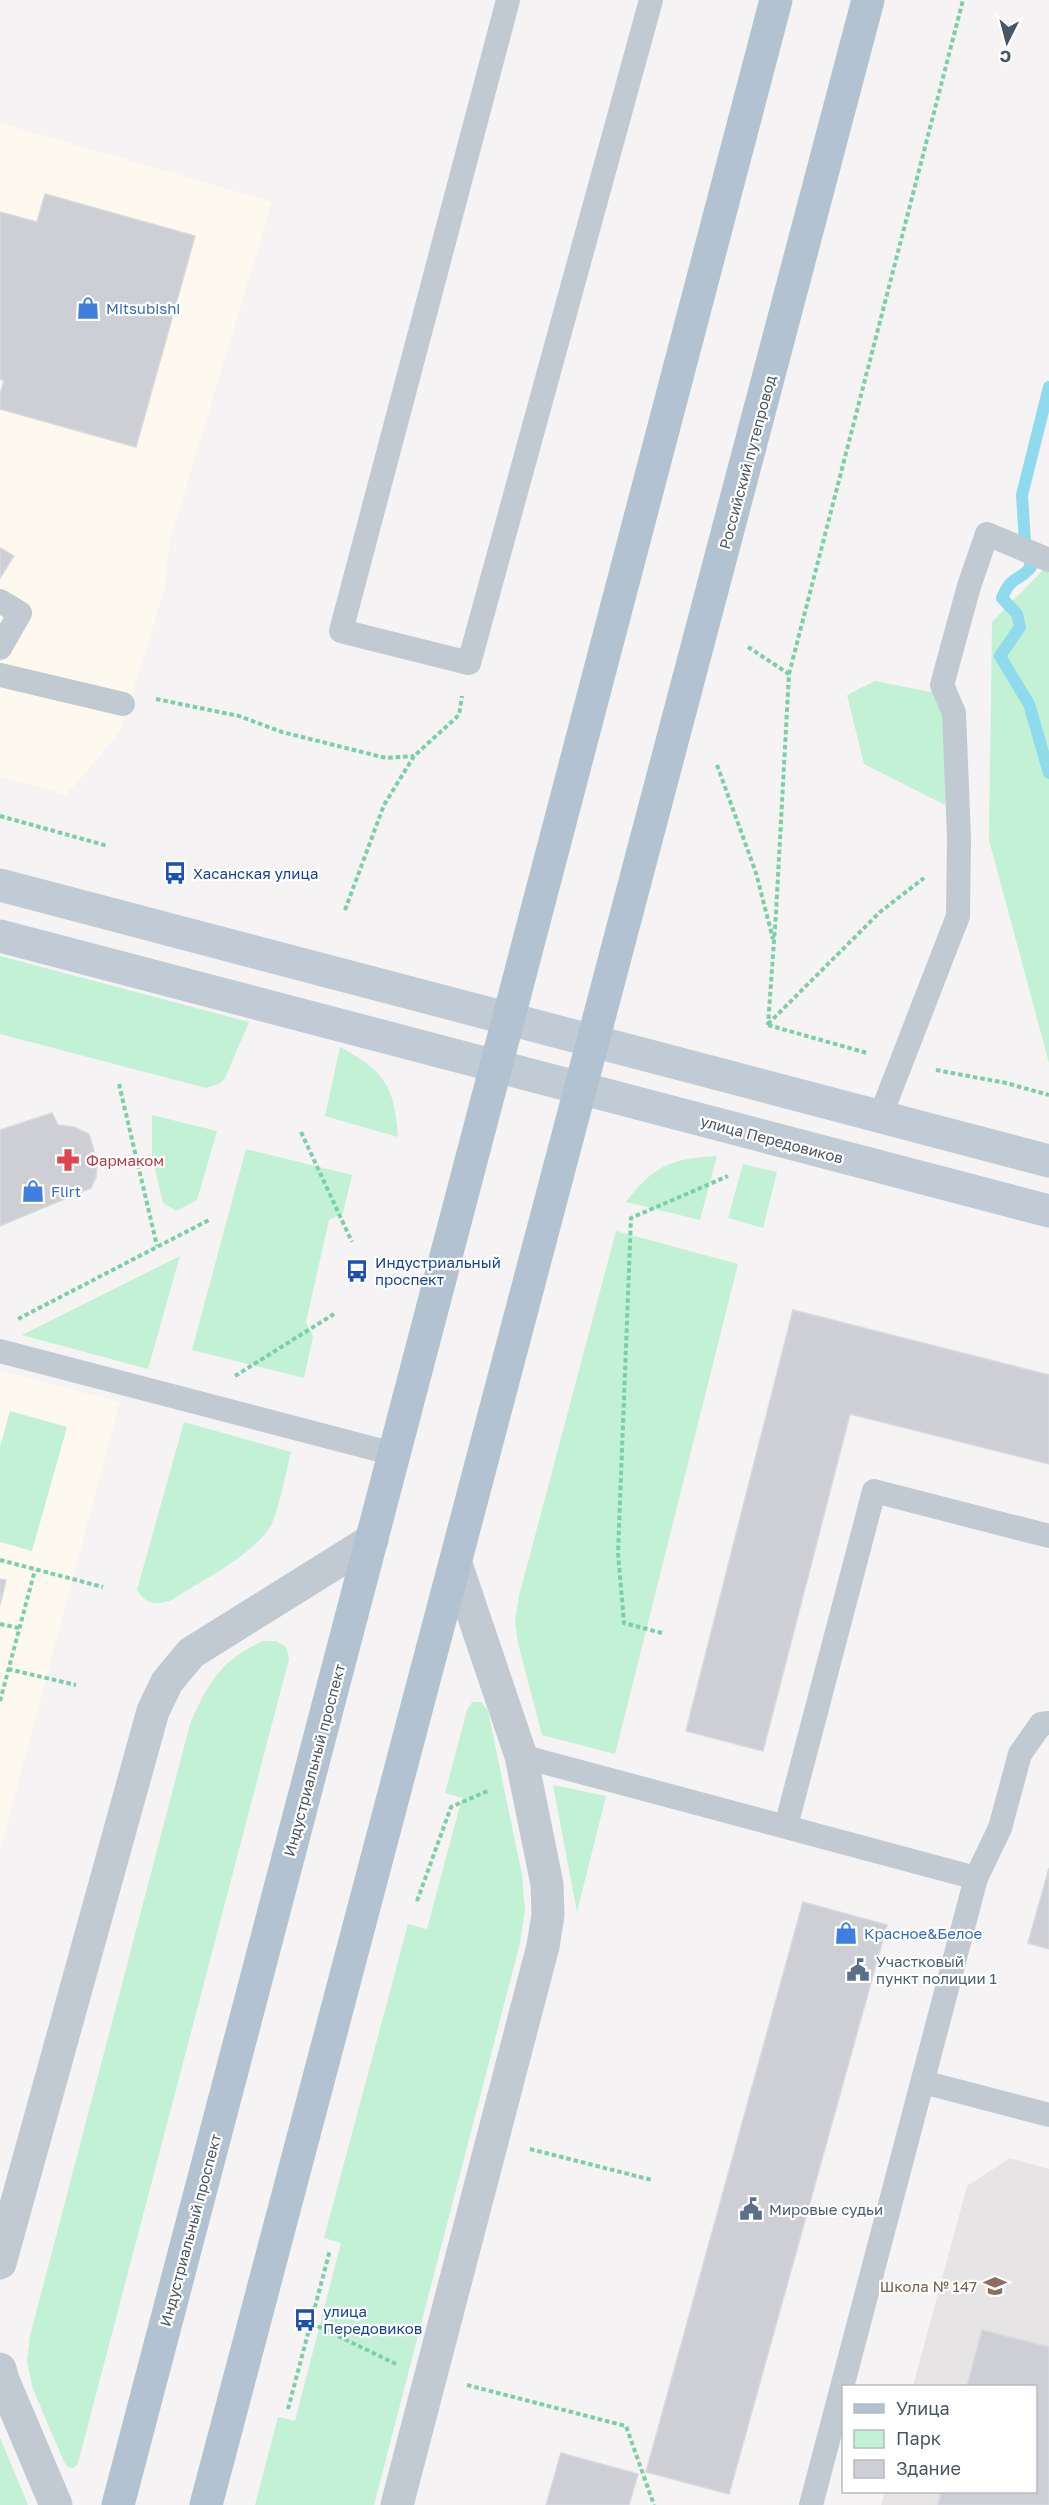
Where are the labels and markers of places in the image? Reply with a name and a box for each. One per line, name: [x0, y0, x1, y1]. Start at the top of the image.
shop icon: Mitsubishi: [75, 295, 101, 321]
place label: Mitsubishi: [106, 299, 180, 317]
bus stop icon: Хасанская улица: [162, 860, 188, 886]
place label: Хасанская улица: [193, 864, 318, 882]
pharmacy icon: Фармаком: [55, 1147, 81, 1173]
place label: Фармаком: [86, 1151, 164, 1169]
shop icon: Flirt: [20, 1178, 46, 1204]
place label: Flirt: [51, 1182, 81, 1200]
place label: Индустриальный проспект: [375, 1253, 501, 1288]
bus stop icon: Индустриальный проспект: [344, 1258, 370, 1284]
shop icon: Красное&Белое: [833, 1920, 859, 1946]
place label: Красное&Белое: [864, 1924, 983, 1942]
place label: Участковый пункт полиции 1: [876, 1952, 997, 1987]
public building icon: Участковый пункт полиции 1: [845, 1957, 871, 1983]
public building icon: Мировые судьи: [738, 2196, 764, 2222]
place label: Мировые судьи: [769, 2200, 883, 2218]
school or university icon: Школа № 147: [982, 2273, 1008, 2299]
place label: Школа № 147: [880, 2277, 977, 2295]
place label: улица Передовиков: [323, 2302, 422, 2337]
bus stop icon: улица Передовиков: [292, 2307, 318, 2333]

